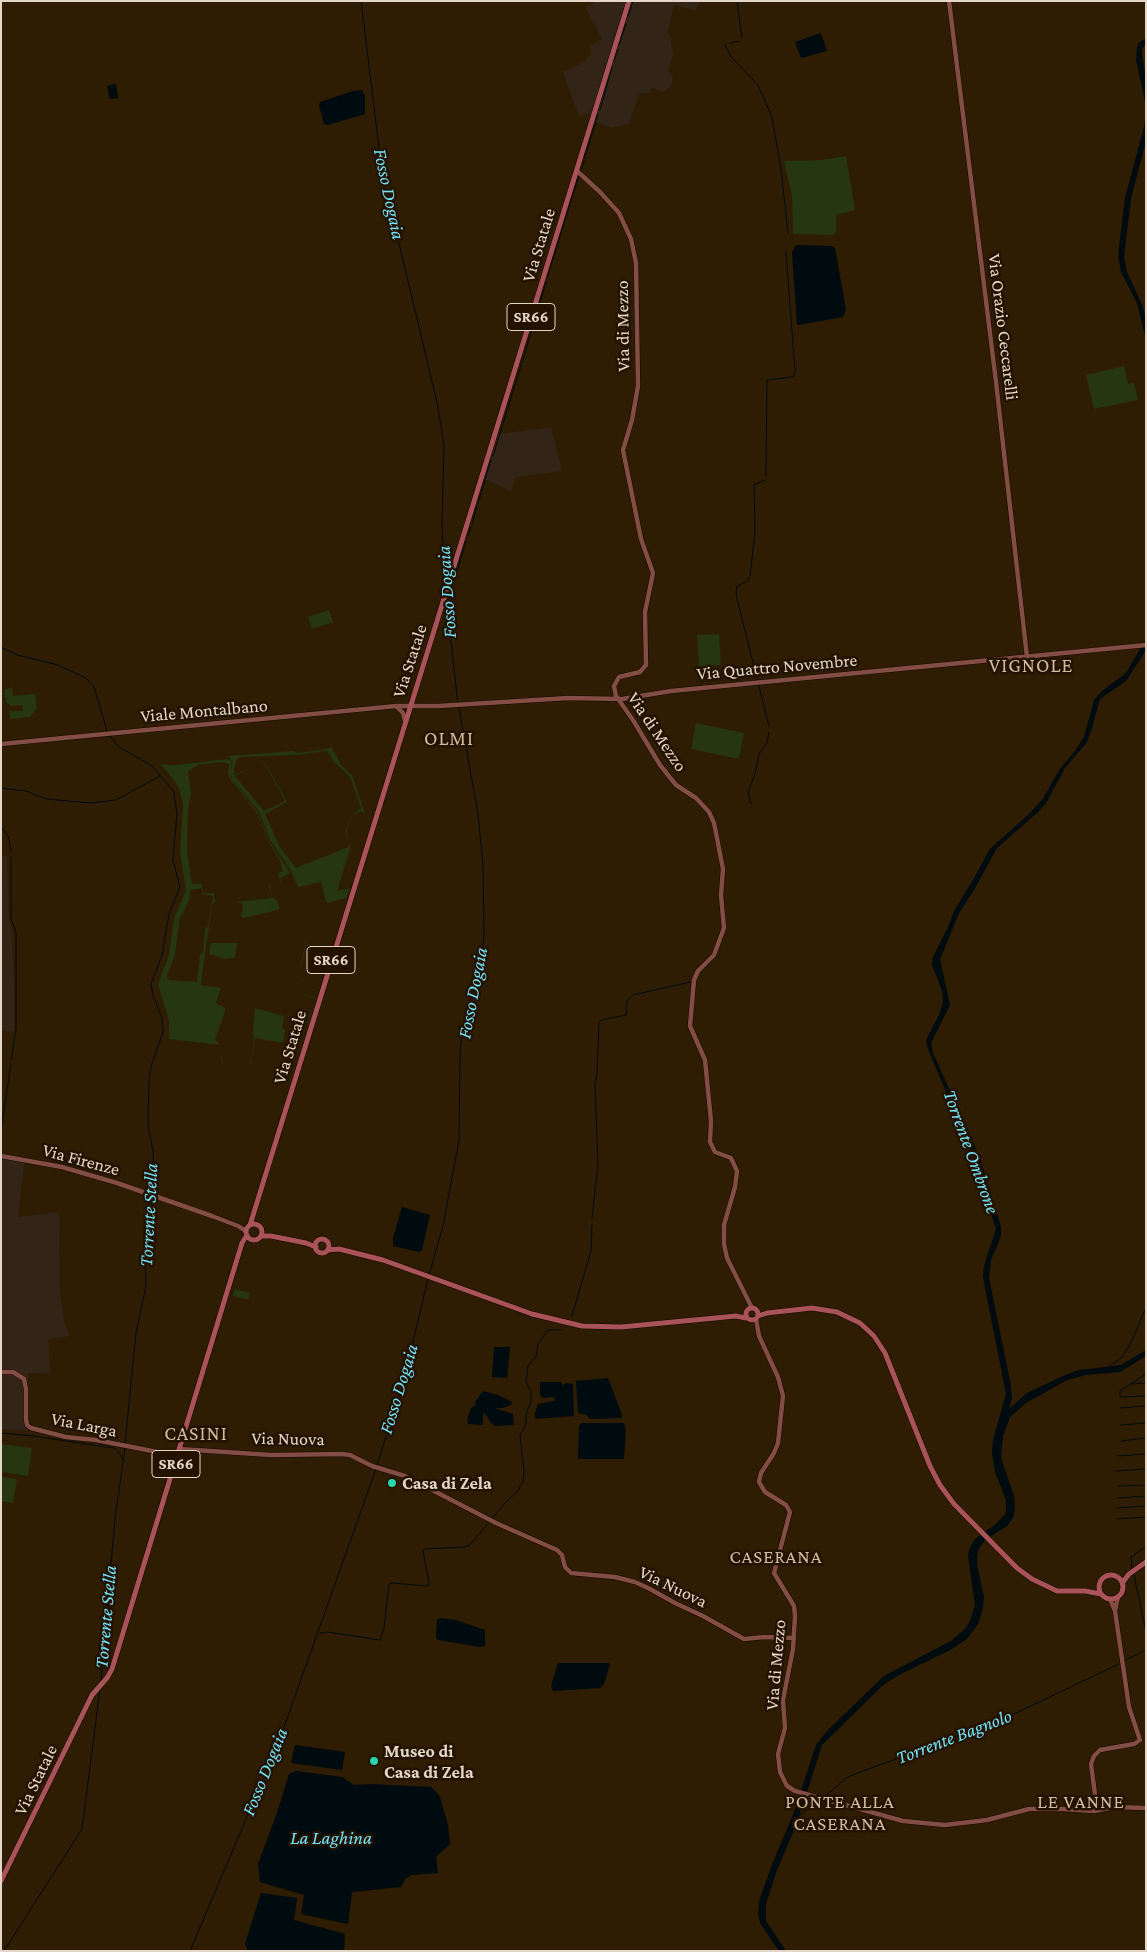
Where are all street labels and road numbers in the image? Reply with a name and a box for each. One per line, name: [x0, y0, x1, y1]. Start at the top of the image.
street label: Via Statale: [518, 206, 560, 284]
street label: Via Orazio Ceccarelli: [983, 253, 1023, 401]
street label: Via di Mezzo: [611, 280, 635, 372]
road number: SR66: [507, 304, 555, 330]
street label: Via Statale: [388, 622, 432, 700]
street label: Via Quattro Novembre: [696, 649, 858, 685]
street label: Via di Mezzo: [623, 688, 691, 776]
street label: Viale Montalbano: [139, 695, 269, 727]
road number: SR66: [307, 946, 355, 974]
street label: Via Statale: [269, 1008, 311, 1086]
street label: Via Firenze: [40, 1139, 122, 1181]
street label: Via Larga: [49, 1408, 119, 1442]
street label: Via Nuova: [251, 1428, 325, 1450]
road number: SR66: [152, 1450, 200, 1478]
street label: Via Nuova: [635, 1561, 711, 1613]
street label: Via di Mezzo: [761, 1619, 791, 1711]
street label: Via Statale: [10, 1741, 62, 1819]

